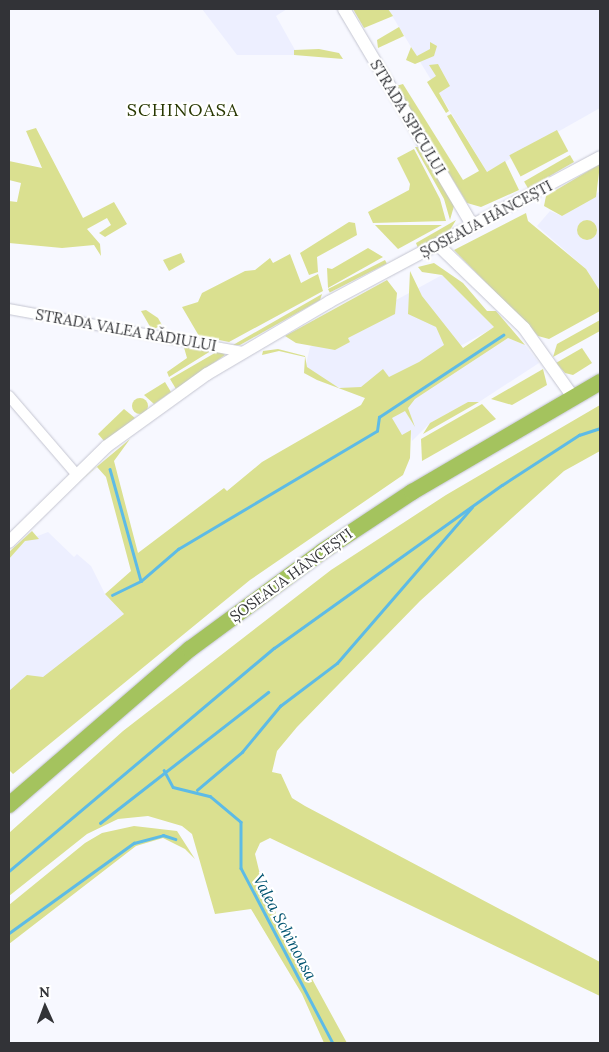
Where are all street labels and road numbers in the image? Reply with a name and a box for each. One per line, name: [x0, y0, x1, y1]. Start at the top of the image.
street label: STRADA SPICULUI: [367, 56, 449, 178]
street label: ȘOSEAUA HÂNCEȘTI: [417, 177, 555, 261]
street label: STRADA VALEA RĂDIULUI: [34, 305, 218, 355]
street label: ȘOSEAUA HÂNCEȘTI: [226, 525, 356, 625]

